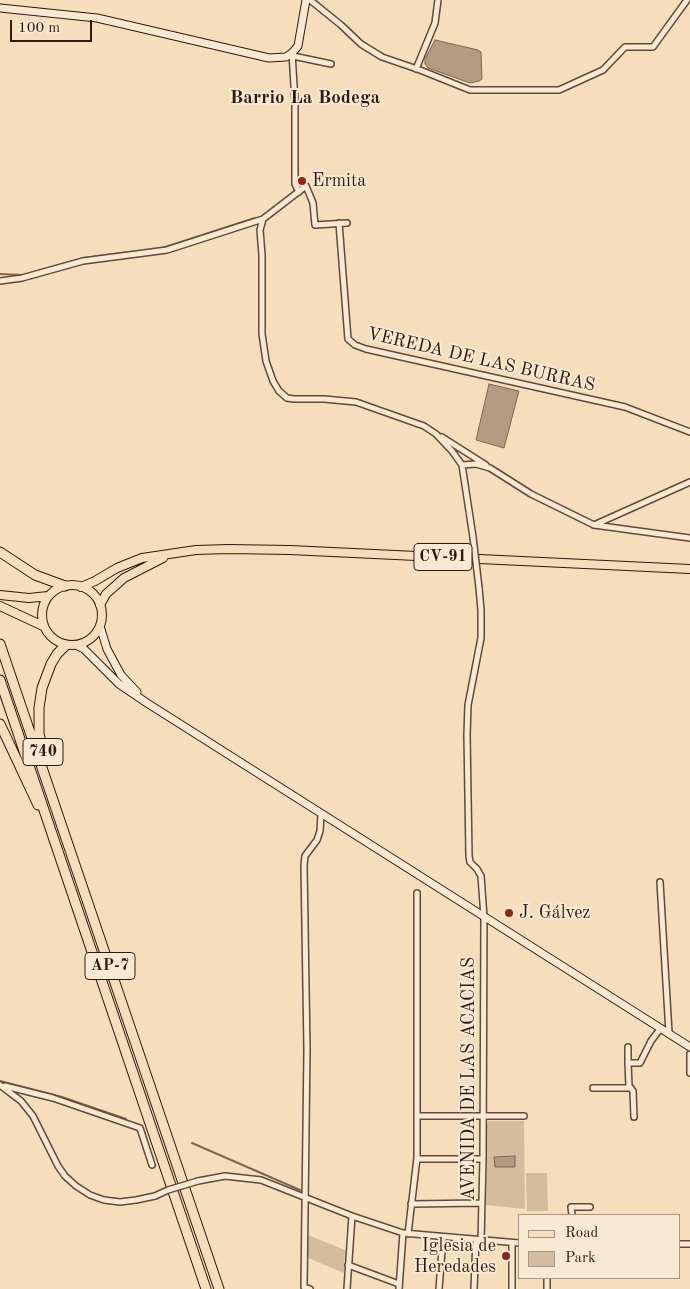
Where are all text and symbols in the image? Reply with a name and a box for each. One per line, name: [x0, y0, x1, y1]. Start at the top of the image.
scale bar: [12, 10, 95, 42]
text: 100 m: [18, 21, 60, 36]
district label: Barrio La Bodega: [230, 87, 380, 109]
place label: Ermita: [312, 170, 366, 192]
marker: Ermita: [296, 175, 308, 187]
street label: VEREDA DE LAS BURRAS: [365, 323, 597, 397]
road number: CV-91: [414, 544, 472, 570]
road number: 740: [23, 739, 63, 766]
place label: J. Gálvez: [519, 902, 590, 924]
marker: J. Gálvez: [503, 907, 515, 919]
road number: AP-7: [85, 952, 135, 979]
street label: AVENIDA DE LAS ACACIAS: [458, 957, 480, 1201]
legend: [518, 1214, 680, 1279]
text: Road: [565, 1226, 598, 1241]
place label: Iglesia de Heredades: [414, 1235, 496, 1278]
marker: Iglesia de Heredades: [500, 1250, 512, 1262]
text: Park: [565, 1251, 596, 1266]

